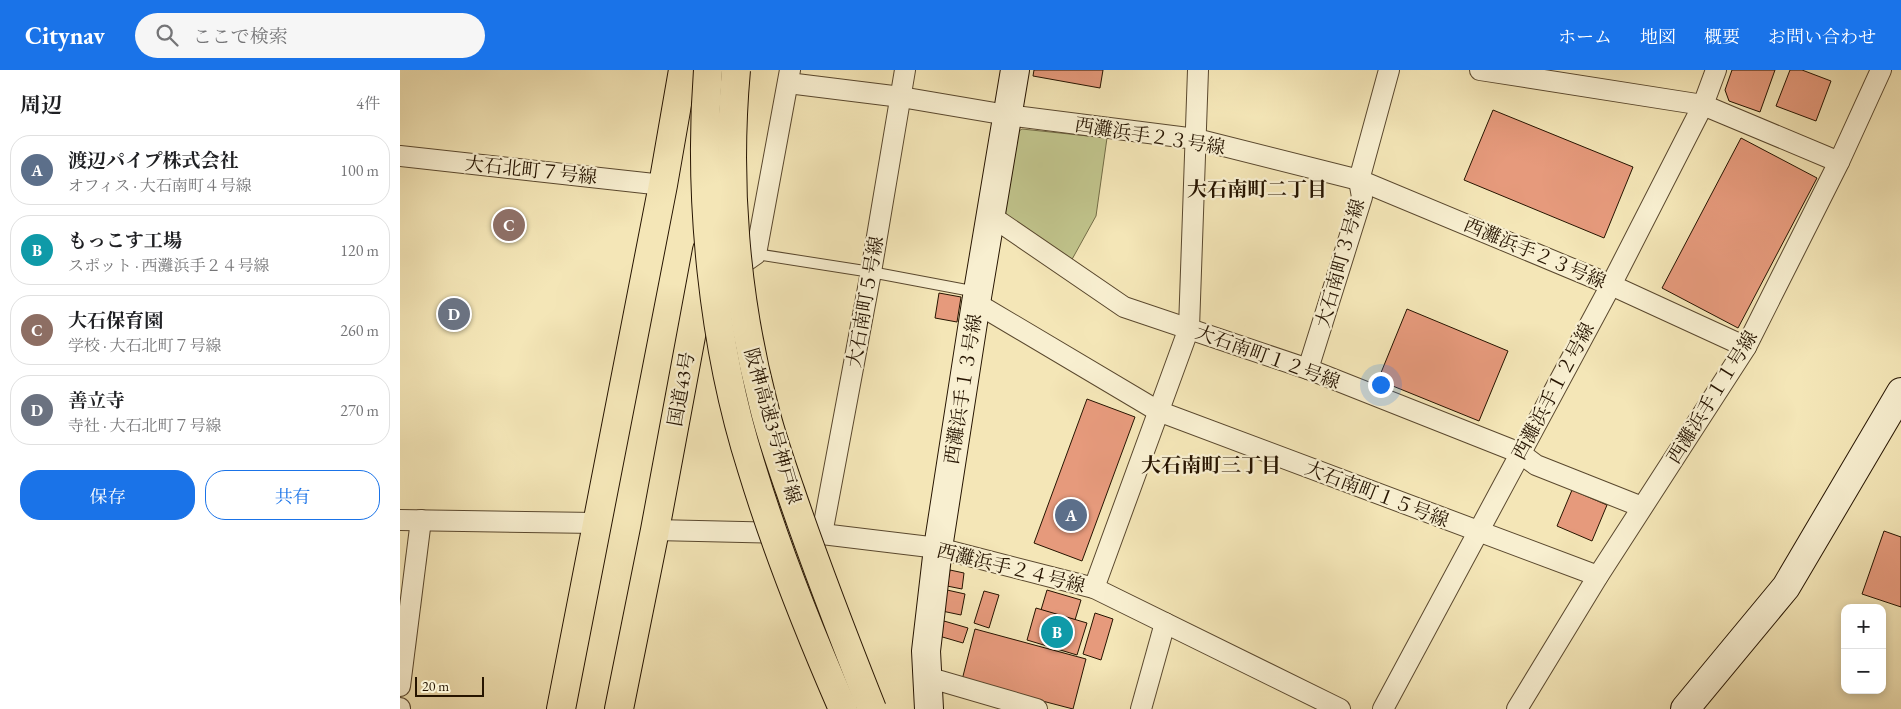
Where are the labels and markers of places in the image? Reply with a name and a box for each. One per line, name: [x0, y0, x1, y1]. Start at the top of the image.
pin: C: [493, 206, 525, 244]
pin: D: [438, 295, 470, 333]
pin: A: [1055, 496, 1087, 534]
pin: B: [1041, 613, 1073, 651]

